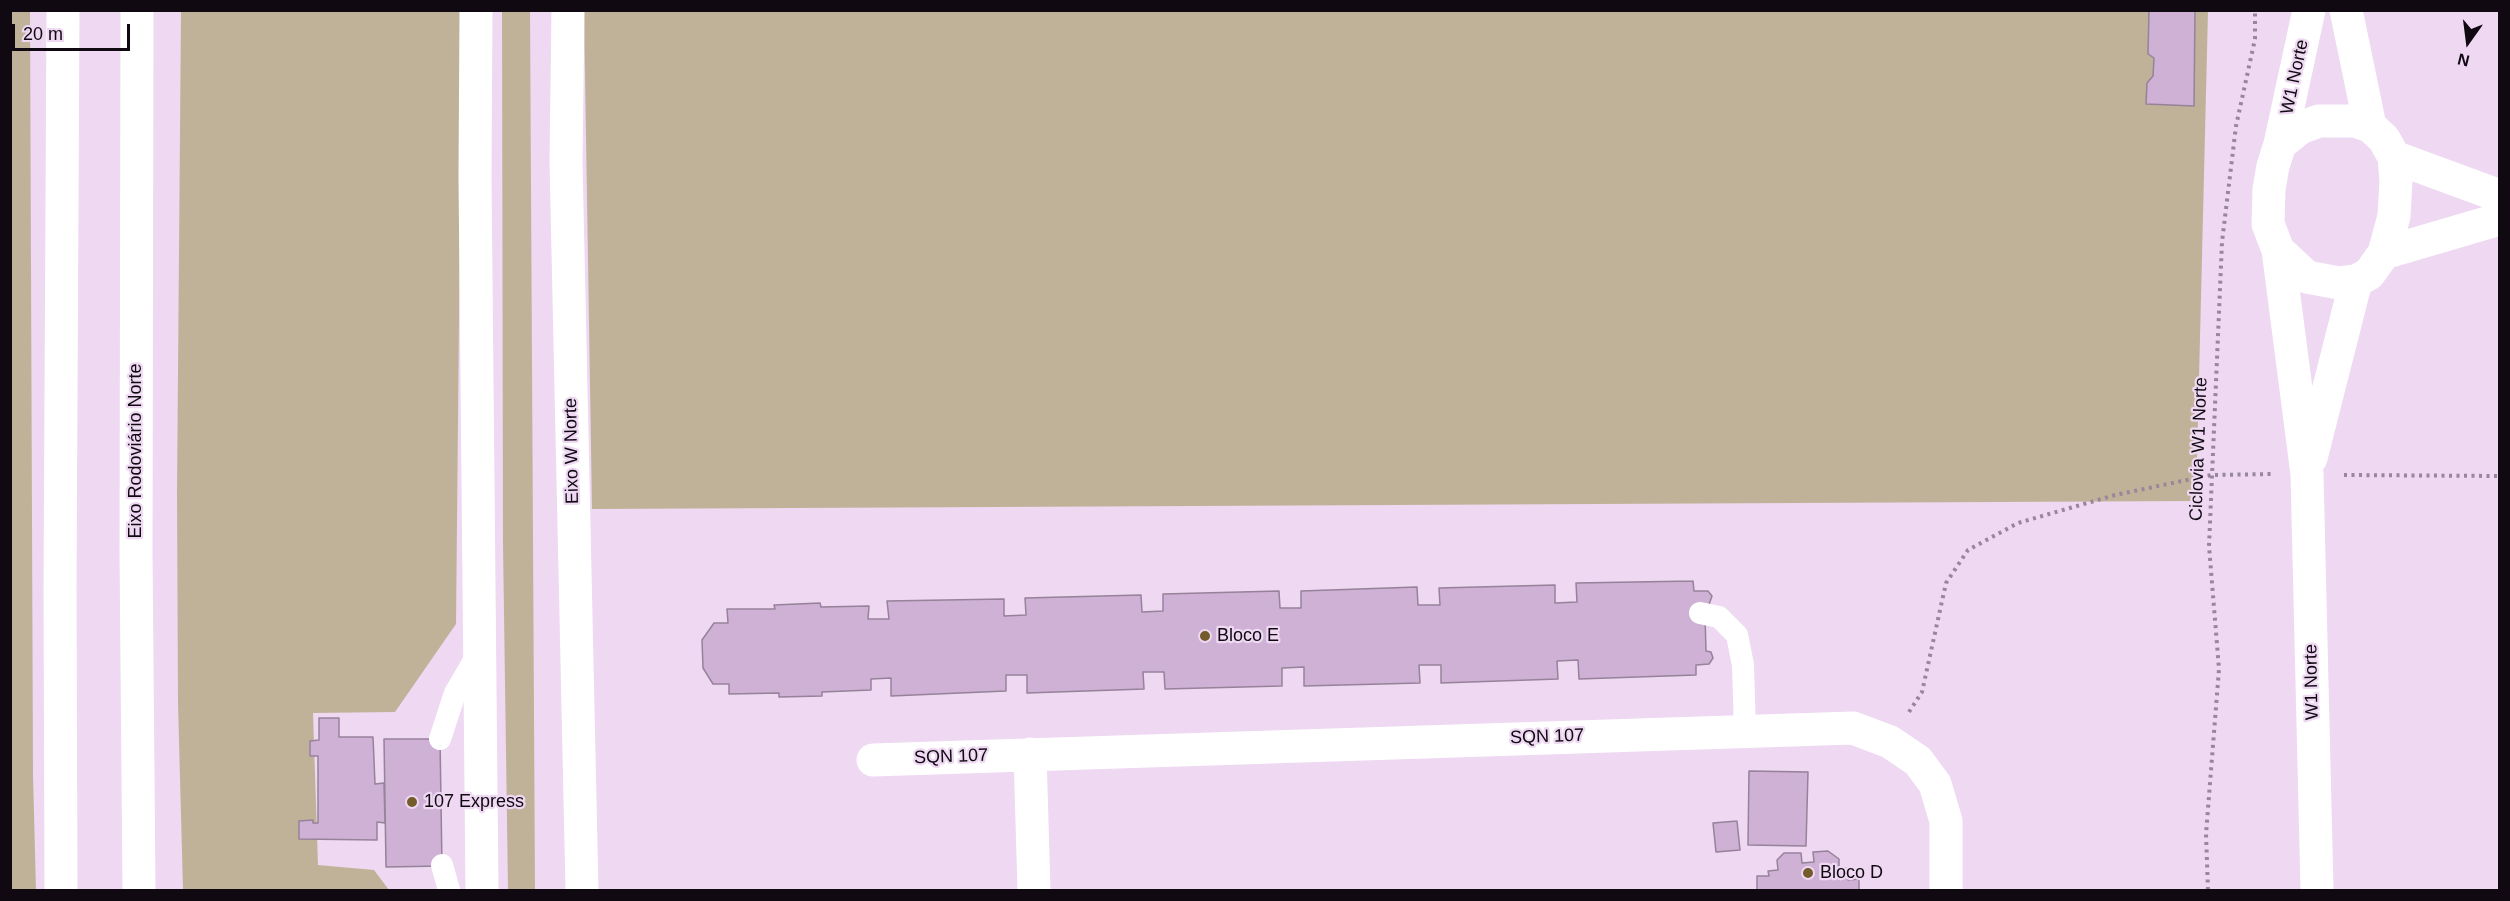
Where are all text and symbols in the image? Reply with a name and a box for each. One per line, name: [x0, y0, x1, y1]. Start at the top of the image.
scale bar: [15, 12, 134, 50]
north arrow: [2438, 12, 2498, 72]
text: 20 m: [23, 24, 63, 44]
street label: W1 Norte: [2277, 38, 2313, 116]
text: N: [2456, 50, 2471, 70]
street label: Eixo Rodoviário Norte: [125, 363, 147, 539]
street label: Ciclovia W1 Norte: [2186, 377, 2212, 521]
street label: Eixo W Norte: [560, 398, 584, 504]
place label: Bloco E: [1217, 625, 1279, 647]
marker: Bloco E: [1198, 629, 1212, 643]
street label: W1 Norte: [2301, 644, 2323, 720]
street label: SQN 107: [1510, 725, 1584, 749]
street label: SQN 107: [914, 745, 988, 769]
place label: 107 Express: [424, 791, 524, 813]
marker: 107 Express: [405, 795, 419, 809]
place label: Bloco D: [1820, 862, 1883, 884]
marker: Bloco D: [1801, 866, 1815, 880]

